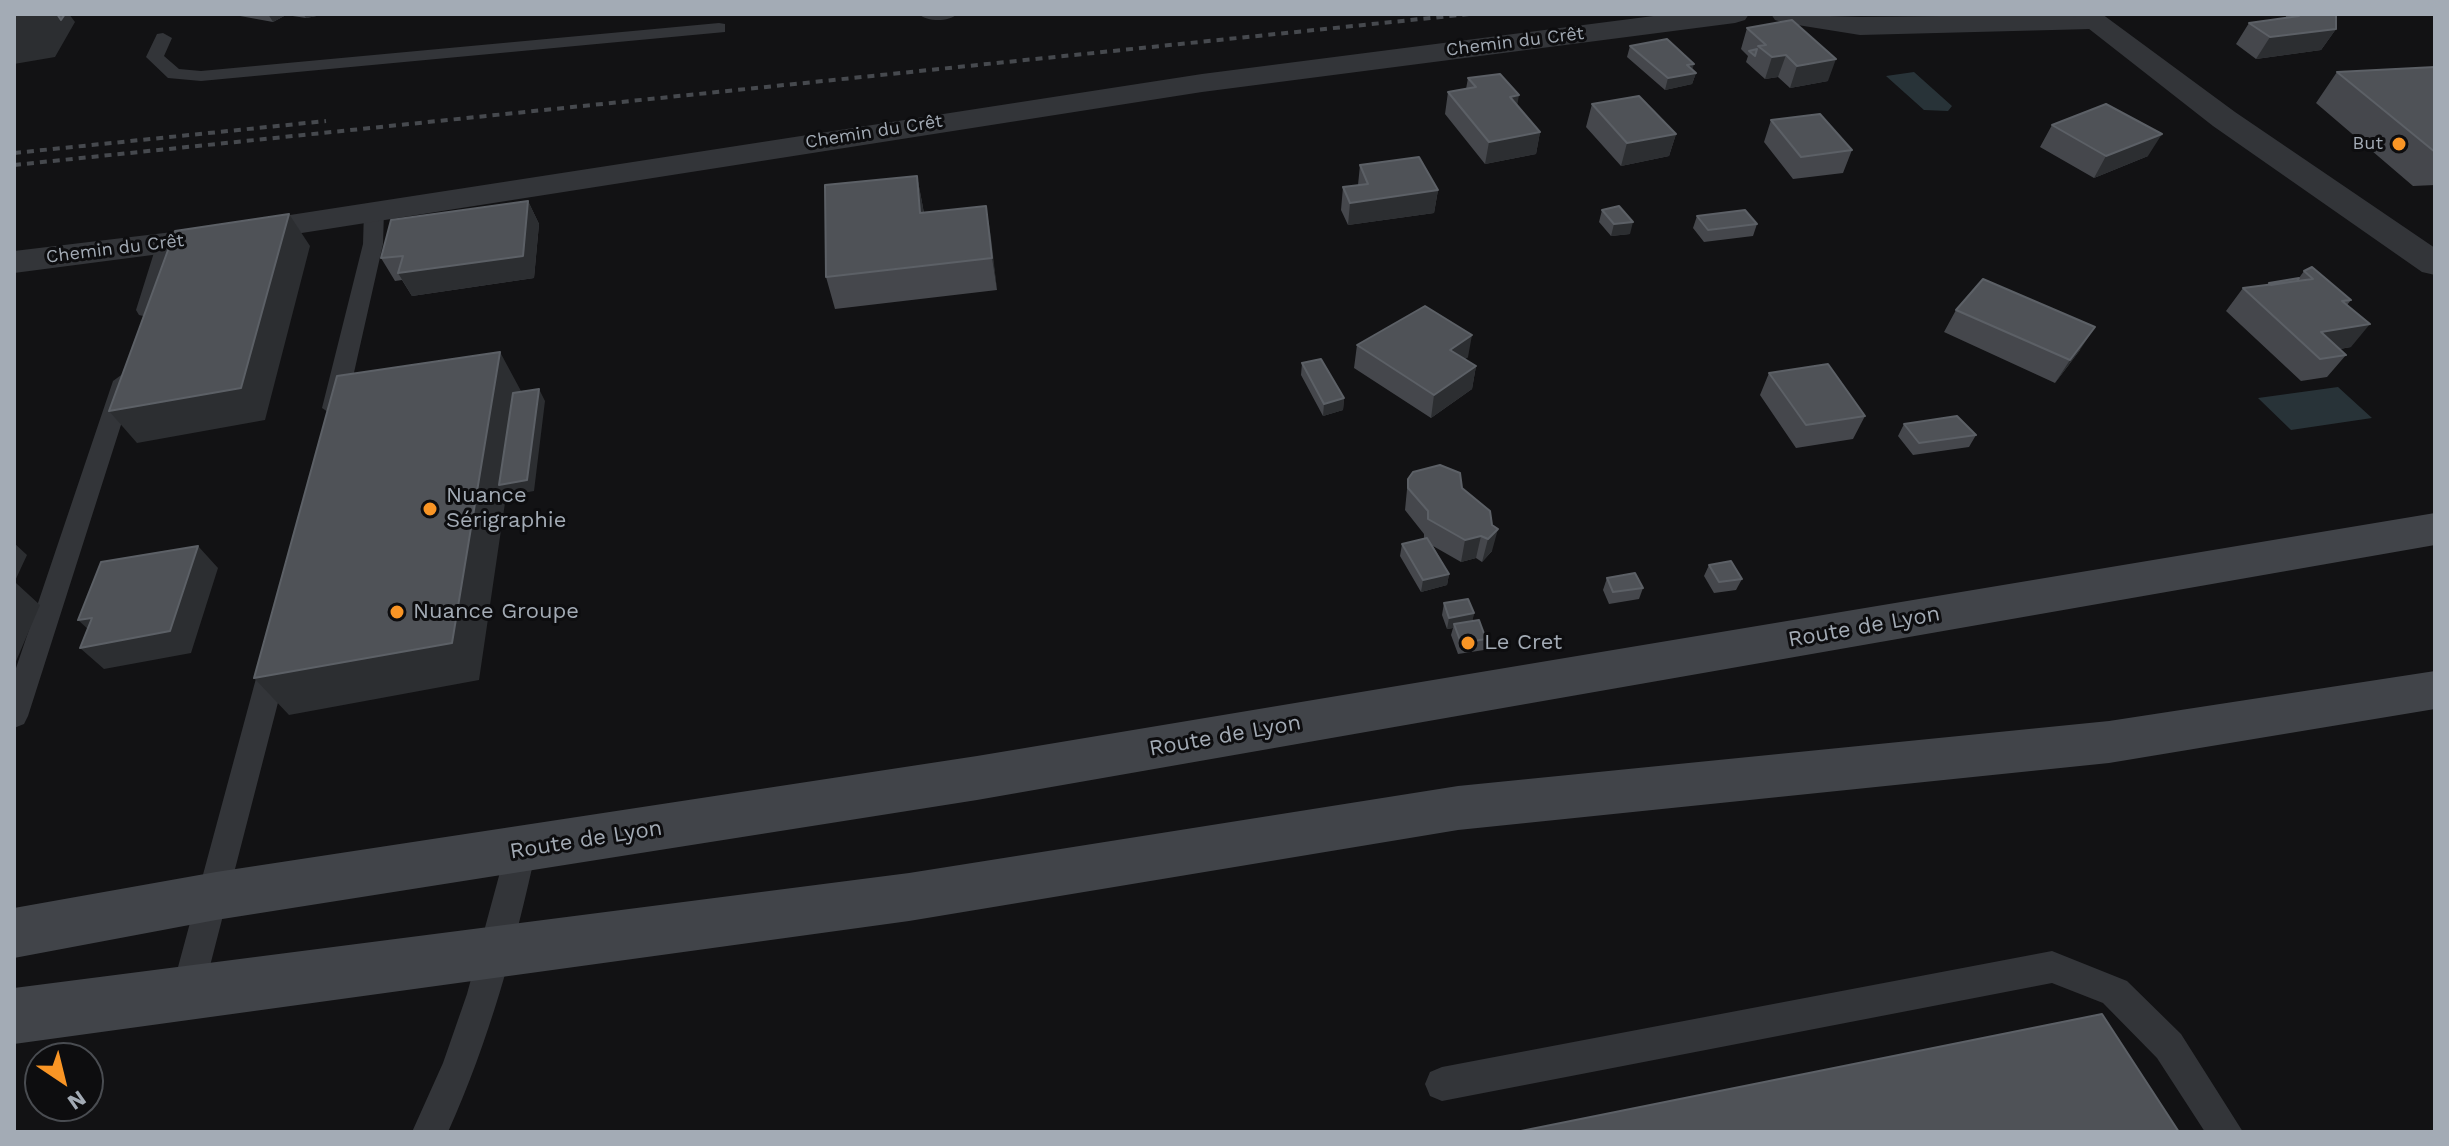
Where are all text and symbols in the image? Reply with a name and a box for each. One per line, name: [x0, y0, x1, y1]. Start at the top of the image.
street label: Chemin du Crêt: [1445, 23, 1585, 61]
street label: Chemin du Crêt: [804, 110, 944, 154]
place label: But: [2353, 133, 2383, 155]
marker: But: [2390, 135, 2408, 153]
street label: Chemin du Crêt: [45, 230, 185, 268]
place label: Nuance Sérigraphie: [446, 483, 566, 534]
marker: Nuance Sérigraphie: [421, 500, 439, 518]
place label: Nuance Groupe: [413, 599, 579, 625]
street label: Route de Lyon: [1786, 601, 1942, 653]
marker: Nuance Groupe: [388, 603, 406, 621]
place label: Le Cret: [1484, 630, 1562, 656]
marker: Le Cret: [1459, 634, 1477, 652]
street label: Route de Lyon: [1147, 710, 1303, 762]
street label: Route de Lyon: [508, 815, 664, 865]
north arrow: [24, 1042, 104, 1122]
text: N: [63, 1086, 91, 1115]

